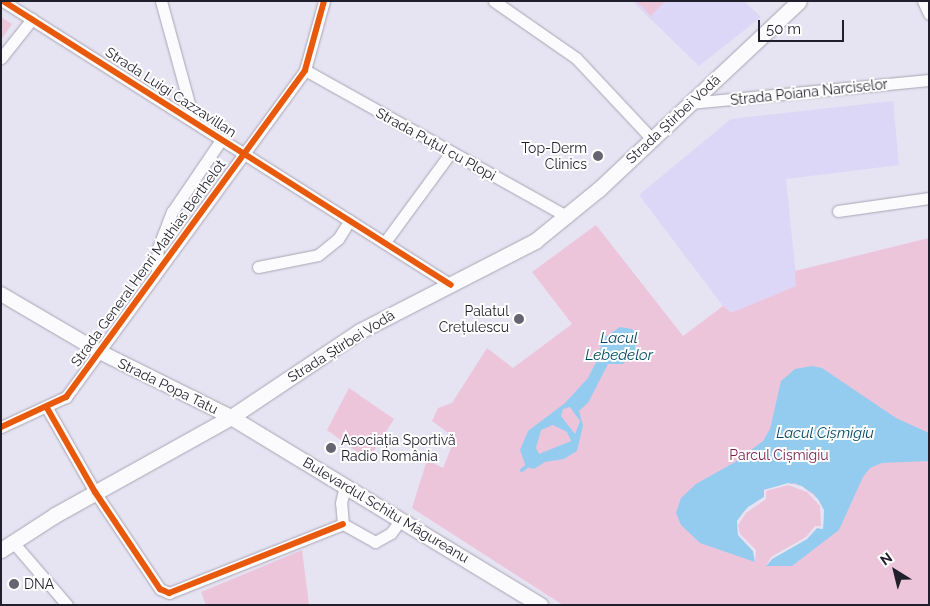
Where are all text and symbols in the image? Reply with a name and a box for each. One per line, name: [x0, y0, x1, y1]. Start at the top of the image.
scale bar: [760, 10, 846, 42]
text: 50 m: [766, 20, 801, 38]
street label: Strada Luigi Cazzavillan: [102, 43, 240, 141]
street label: Strada Știrbei Vodă: [622, 71, 724, 167]
street label: Strada Poiana Narciselor: [729, 75, 889, 109]
street label: Strada Puțul cu Plopi: [373, 104, 499, 184]
place label: Top-Derm Clinics: [521, 140, 587, 172]
marker: Top-Derm Clinics: [591, 149, 605, 163]
street label: Strada General Henri Mathias Berthelot: [67, 156, 229, 370]
place label: Palatul Crețulescu: [439, 303, 509, 336]
street label: Strada Știrbei Vodă: [284, 306, 398, 386]
marker: Palatul Crețulescu: [513, 313, 525, 325]
water label: Lacul Lebedelor: [585, 329, 653, 364]
street label: Strada Popa Tatu: [115, 354, 221, 418]
water label: Lacul Cișmigiu: [776, 425, 874, 443]
place label: Asociația Sportivă Radio România: [341, 432, 456, 464]
marker: Asociația Sportivă Radio România: [325, 442, 337, 454]
park label: Parcul Cișmigiu: [729, 447, 829, 463]
street label: Bulevardul Schitu Măgureanu: [300, 454, 472, 566]
north arrow: [870, 546, 920, 596]
text: N: [877, 549, 895, 568]
place label: DNA: [24, 576, 54, 592]
marker: DNA: [8, 578, 20, 590]

